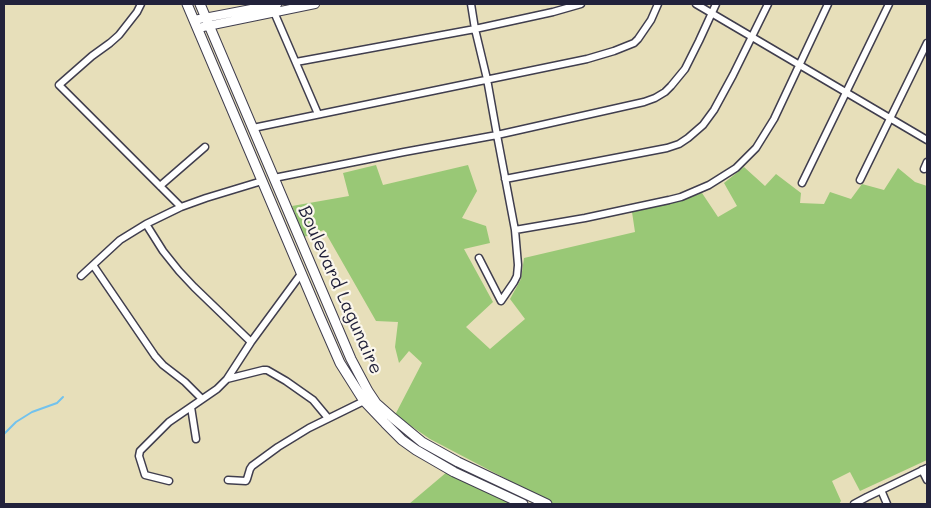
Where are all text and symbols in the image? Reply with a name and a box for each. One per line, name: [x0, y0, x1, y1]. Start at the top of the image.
street label: Boulevard Lagunaire: [293, 202, 387, 378]

